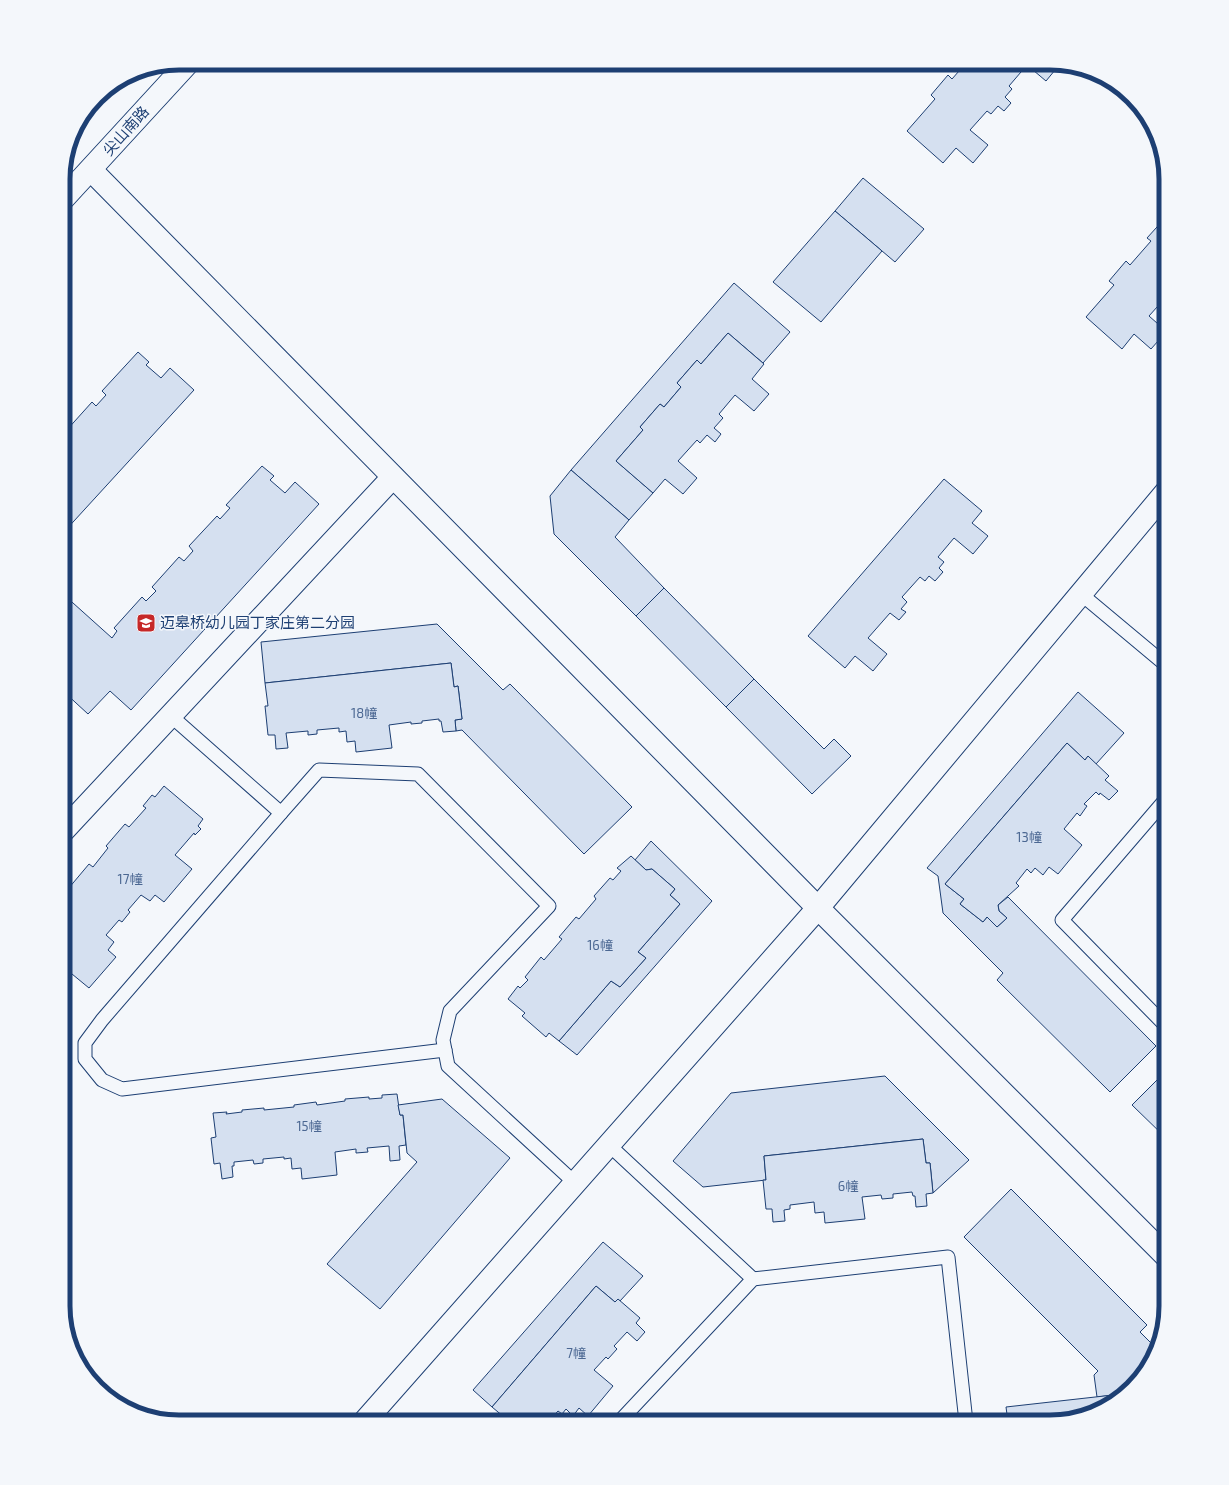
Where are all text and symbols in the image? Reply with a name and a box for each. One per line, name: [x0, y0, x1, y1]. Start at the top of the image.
street label: 尖山南路: [98, 102, 152, 159]
school or university icon: 迈皋桥幼儿园丁家庄第二分园: [135, 612, 157, 634]
place label: 迈皋桥幼儿园丁家庄第二分园: [160, 613, 355, 631]
house number: 18幢: [351, 705, 377, 721]
house number: 13幢: [1016, 829, 1042, 845]
house number: 17幢: [118, 871, 142, 887]
house number: 16幢: [587, 937, 613, 953]
house number: 15幢: [296, 1118, 322, 1134]
house number: 6幢: [838, 1178, 858, 1194]
house number: 7幢: [566, 1345, 586, 1361]

